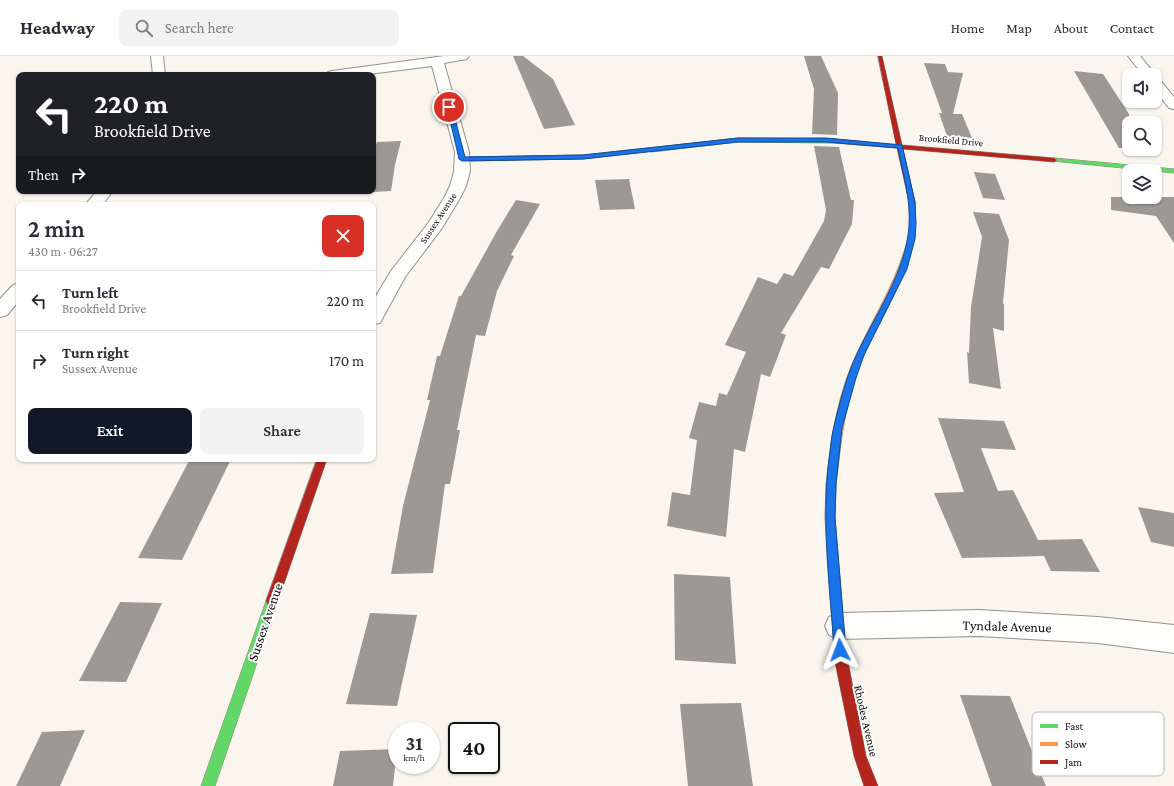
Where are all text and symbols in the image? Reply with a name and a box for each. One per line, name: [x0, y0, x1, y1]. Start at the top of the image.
search box: [119, 10, 399, 46]
text: Headway: [20, 17, 95, 38]
icon: search: [133, 17, 155, 39]
text: Search here: [165, 20, 234, 36]
text: Home: [951, 20, 984, 36]
text: Map: [1006, 20, 1032, 36]
text: About: [1054, 20, 1088, 36]
text: Contact: [1110, 20, 1154, 36]
map controls: [1122, 68, 1162, 204]
button: sound: [1122, 68, 1162, 108]
icon: left: [28, 88, 80, 140]
text: 220 m: [94, 88, 168, 119]
pin: [432, 90, 466, 124]
icon: arrive: [438, 96, 460, 118]
button: search: [1122, 116, 1162, 156]
text: Brookfield Drive: [94, 121, 211, 141]
street label: Brookfield Drive: [918, 132, 984, 148]
icon: right: [67, 164, 89, 186]
button: layers: [1122, 164, 1162, 204]
text: Then: [28, 167, 59, 183]
street label: Sussex Avenue: [418, 190, 459, 245]
text: 2 min: [28, 215, 85, 242]
button: close: [322, 215, 364, 257]
text: 430 m · 06:27: [28, 244, 98, 259]
text: Turn left: [62, 285, 118, 301]
icon: left: [28, 290, 50, 312]
text: 220 m: [326, 293, 364, 309]
text: Brookfield Drive: [62, 301, 146, 316]
text: Turn right: [62, 345, 129, 361]
icon: right: [28, 350, 50, 372]
text: 170 m: [329, 353, 364, 369]
text: Sussex Avenue: [62, 361, 138, 376]
button: Exit: [28, 408, 192, 454]
button: Share: [200, 408, 364, 454]
street label: Sussex Avenue: [244, 581, 286, 663]
street label: Tyndale Avenue: [962, 616, 1052, 636]
position arrow: [819, 629, 861, 671]
street label: Rhodes Avenue: [851, 684, 881, 758]
legend: [1032, 712, 1164, 776]
text: Fast: [1065, 720, 1084, 732]
speed limit sign: 40: [448, 722, 500, 774]
text: 31: [405, 732, 423, 754]
text: Slow: [1065, 738, 1087, 750]
text: km/h: [403, 752, 425, 763]
text: Jam: [1064, 756, 1082, 769]

